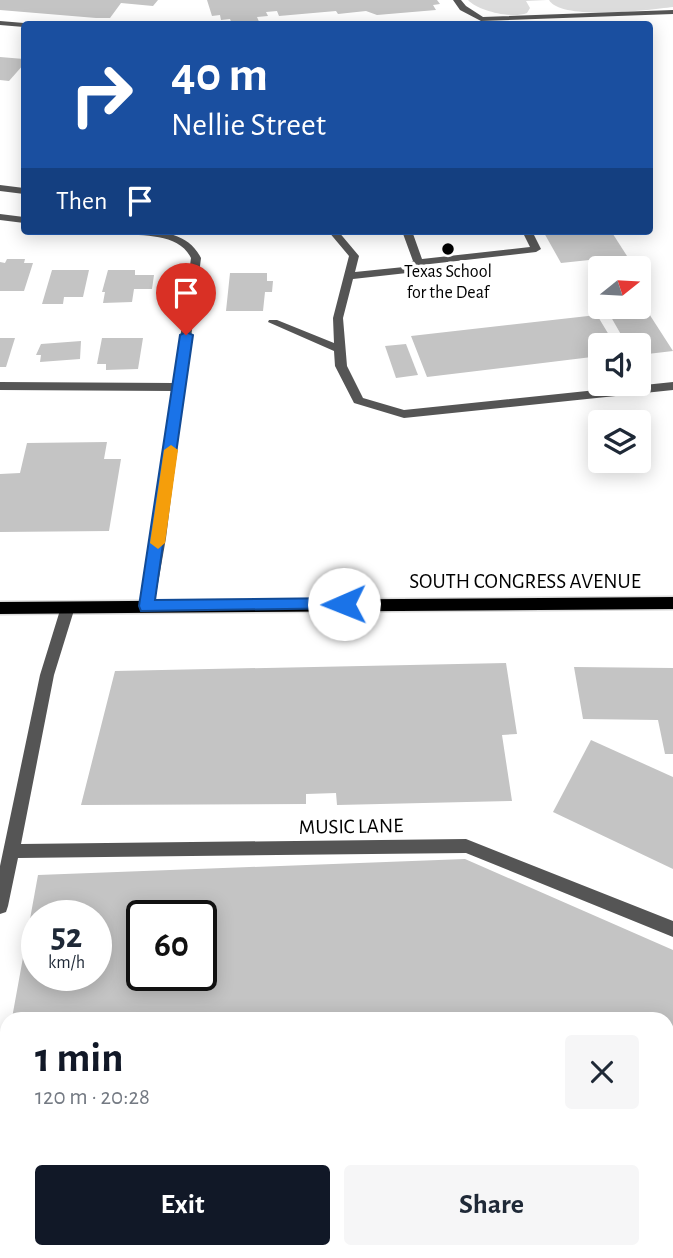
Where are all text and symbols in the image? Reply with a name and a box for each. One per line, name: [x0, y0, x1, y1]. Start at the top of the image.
icon: right: [56, 49, 147, 140]
text: 40 m: [171, 51, 268, 100]
text: Nellie Street: [171, 109, 326, 141]
icon: arrive: [121, 182, 159, 220]
text: Then: [56, 188, 107, 214]
marker: Texas School for the Deaf: [440, 241, 456, 257]
north arrow: [588, 256, 651, 318]
map controls: [588, 256, 651, 473]
pin: [156, 263, 216, 335]
place label: Texas School for the Deaf: [404, 263, 492, 302]
icon: arrive: [167, 274, 205, 312]
button: sound: [588, 333, 651, 396]
button: layers: [588, 410, 651, 473]
position arrow: [307, 567, 381, 641]
street label: SOUTH CONGRESS AVENUE: [409, 571, 641, 592]
street label: MUSIC LANE: [299, 815, 403, 838]
speed limit sign: 60: [126, 900, 217, 991]
text: 52: [51, 919, 82, 954]
text: km/h: [48, 954, 85, 972]
button: close: [565, 1035, 639, 1109]
text: 1 min: [35, 1037, 124, 1079]
text: 120 m · 20:28: [35, 1086, 150, 1109]
button: Exit: [35, 1165, 330, 1245]
button: Share: [344, 1165, 639, 1245]

